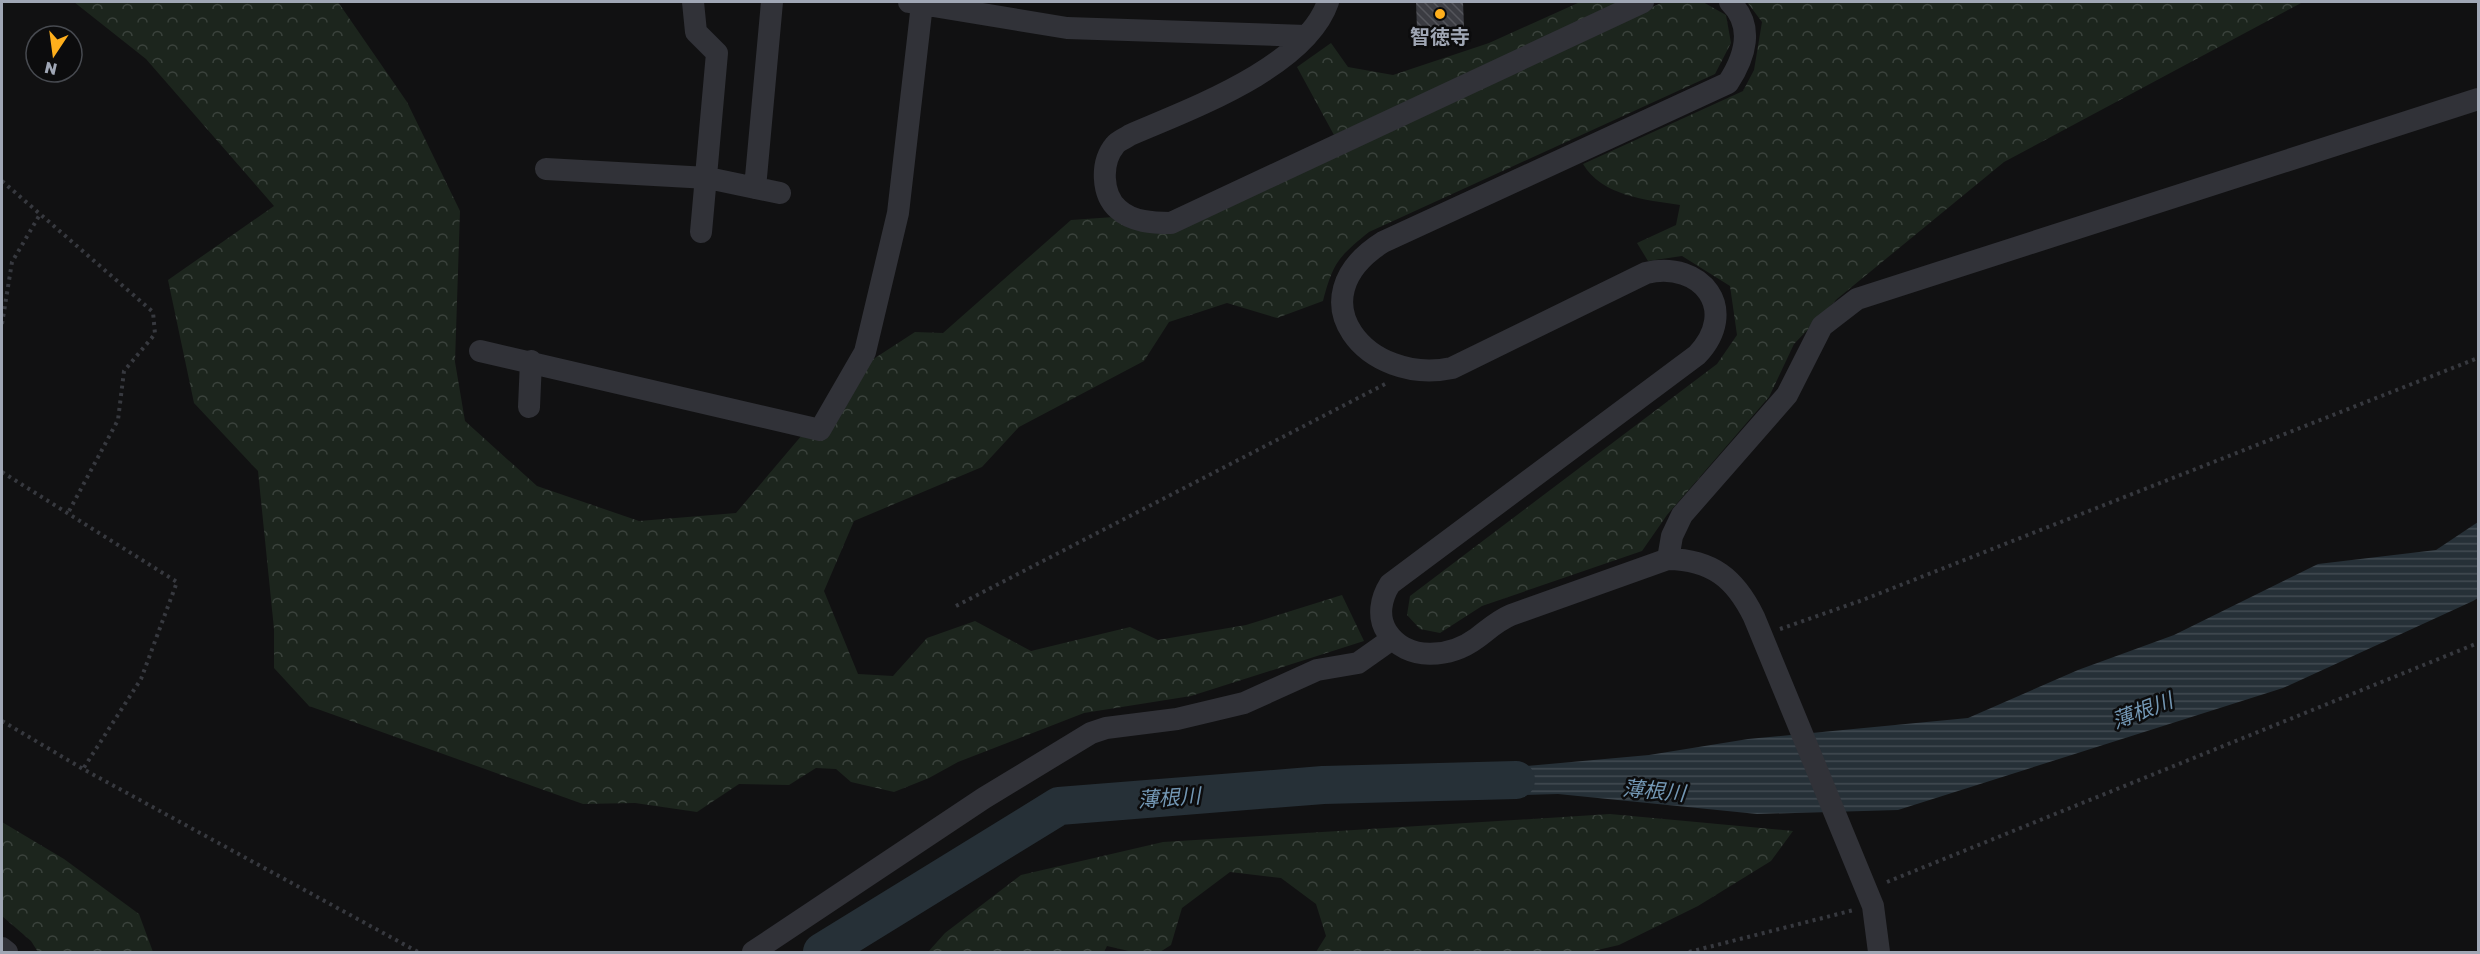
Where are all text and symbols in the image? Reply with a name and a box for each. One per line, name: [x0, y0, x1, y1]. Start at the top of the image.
marker: 智徳寺: [1433, 7, 1447, 21]
north arrow: [24, 24, 84, 84]
place label: 智徳寺: [1410, 24, 1470, 48]
text: N: [42, 58, 59, 80]
water label: 薄根川: [2108, 686, 2178, 733]
water label: 薄根川: [1621, 774, 1689, 806]
water label: 薄根川: [1137, 782, 1203, 812]

